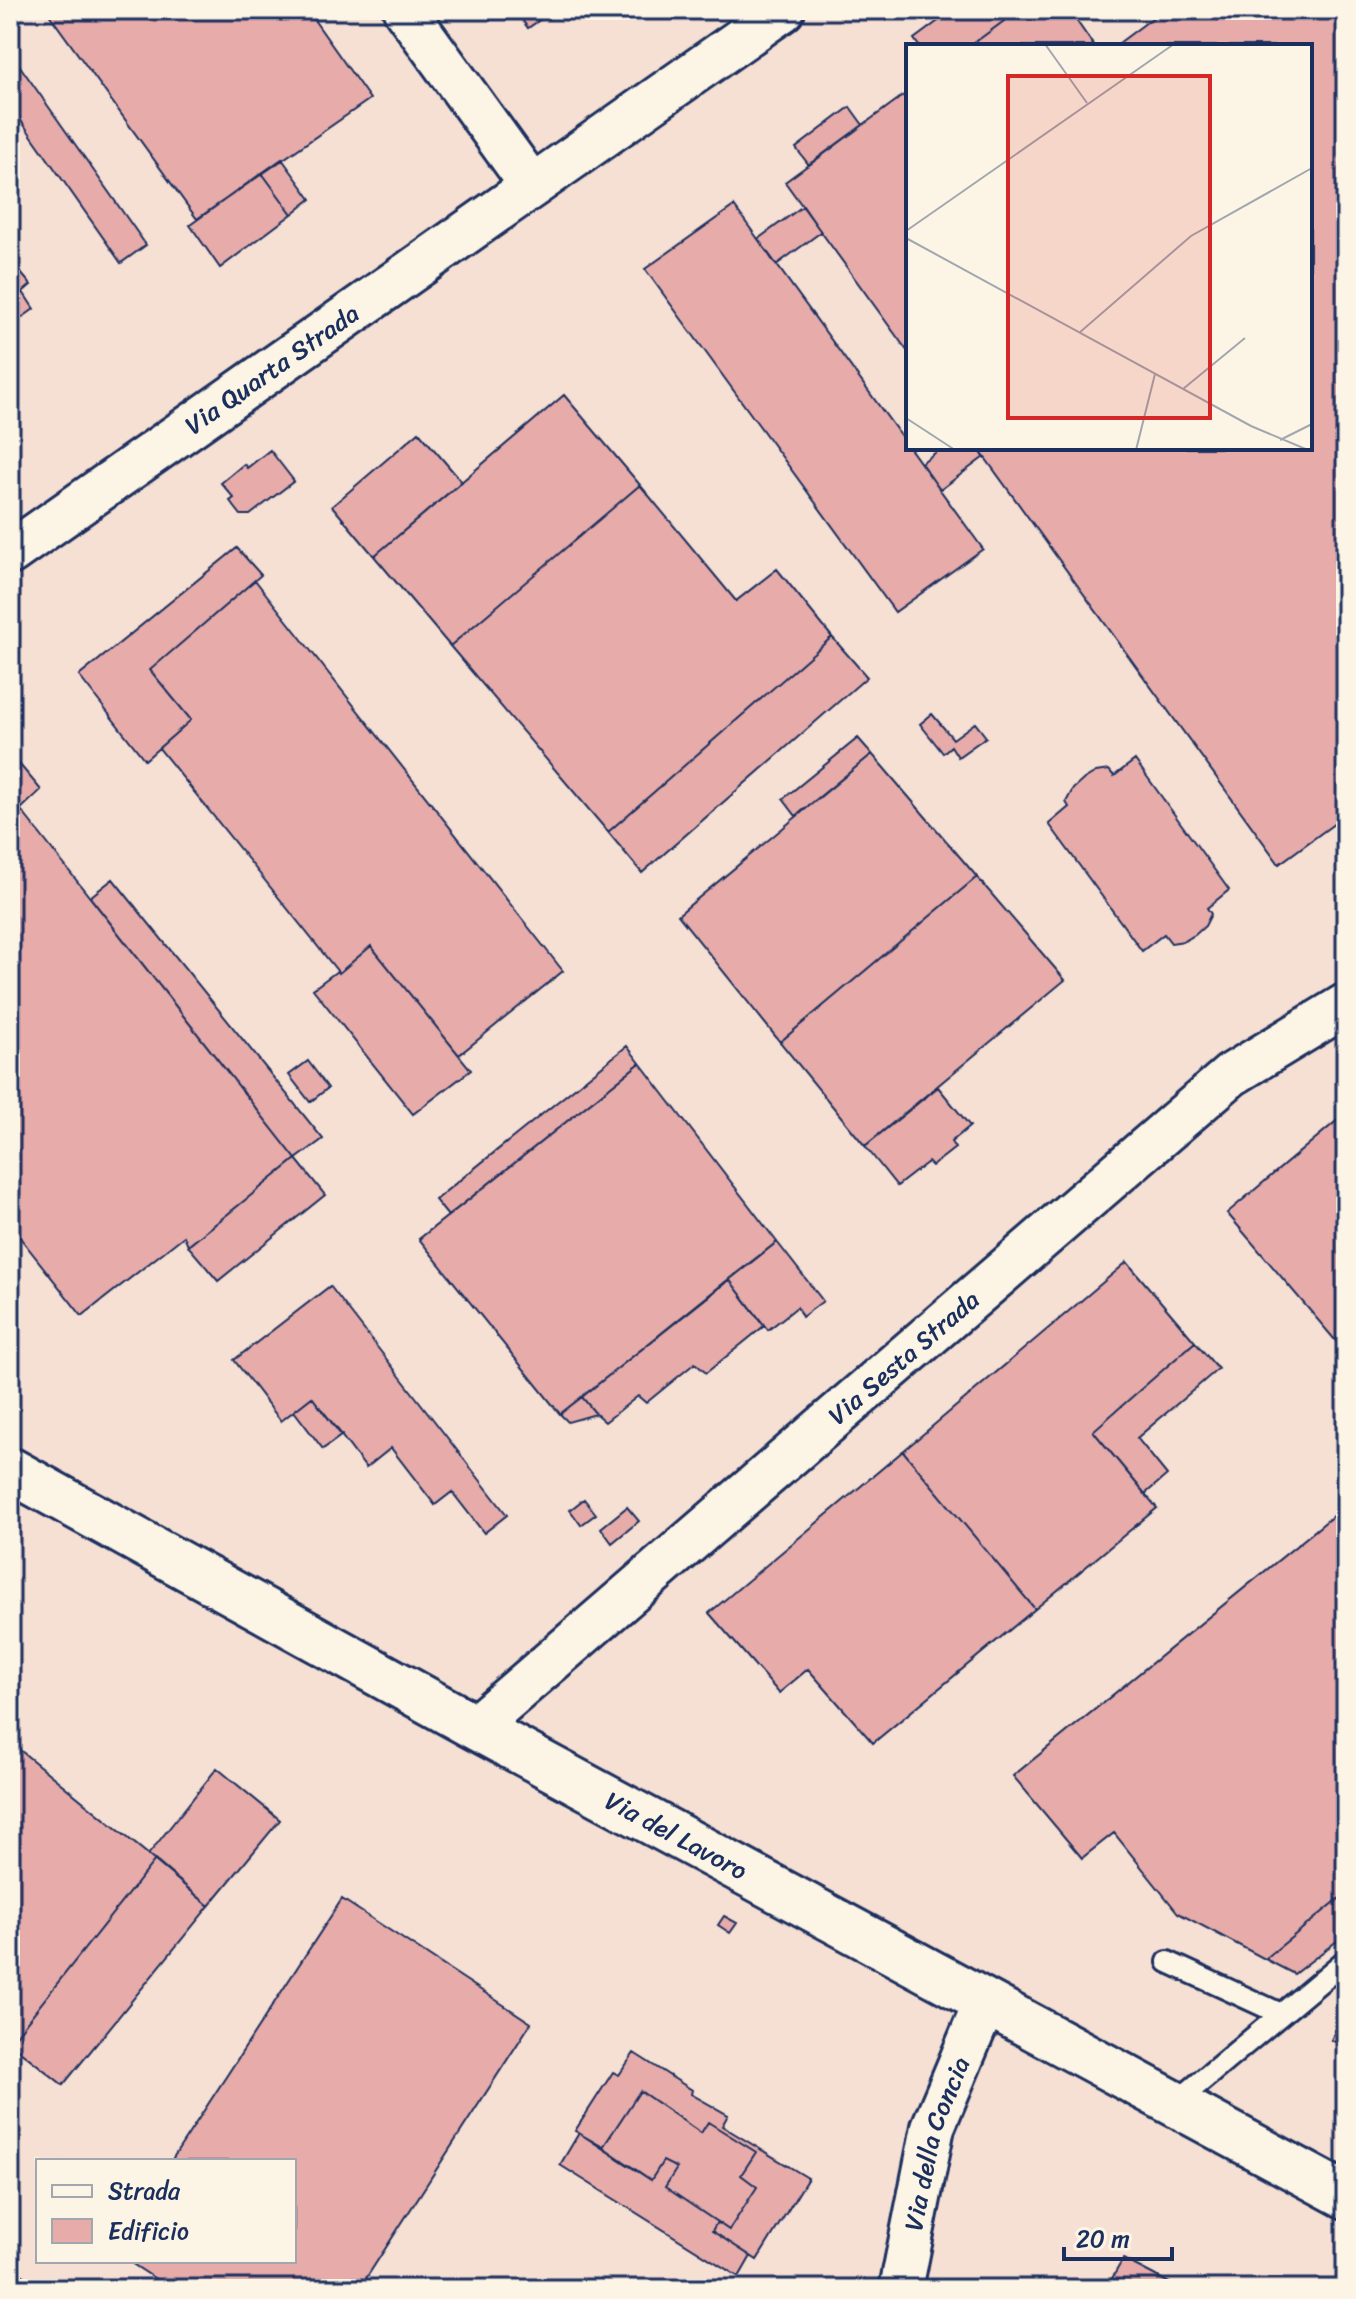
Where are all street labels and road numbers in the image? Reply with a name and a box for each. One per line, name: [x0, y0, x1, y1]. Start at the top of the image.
street label: Via Quarta Strada: [175, 291, 369, 447]
street label: Via Sesta Strada: [817, 1278, 990, 1437]
street label: Via del Lavoro: [596, 1778, 756, 1893]
street label: Via della Concia: [890, 2049, 983, 2235]

